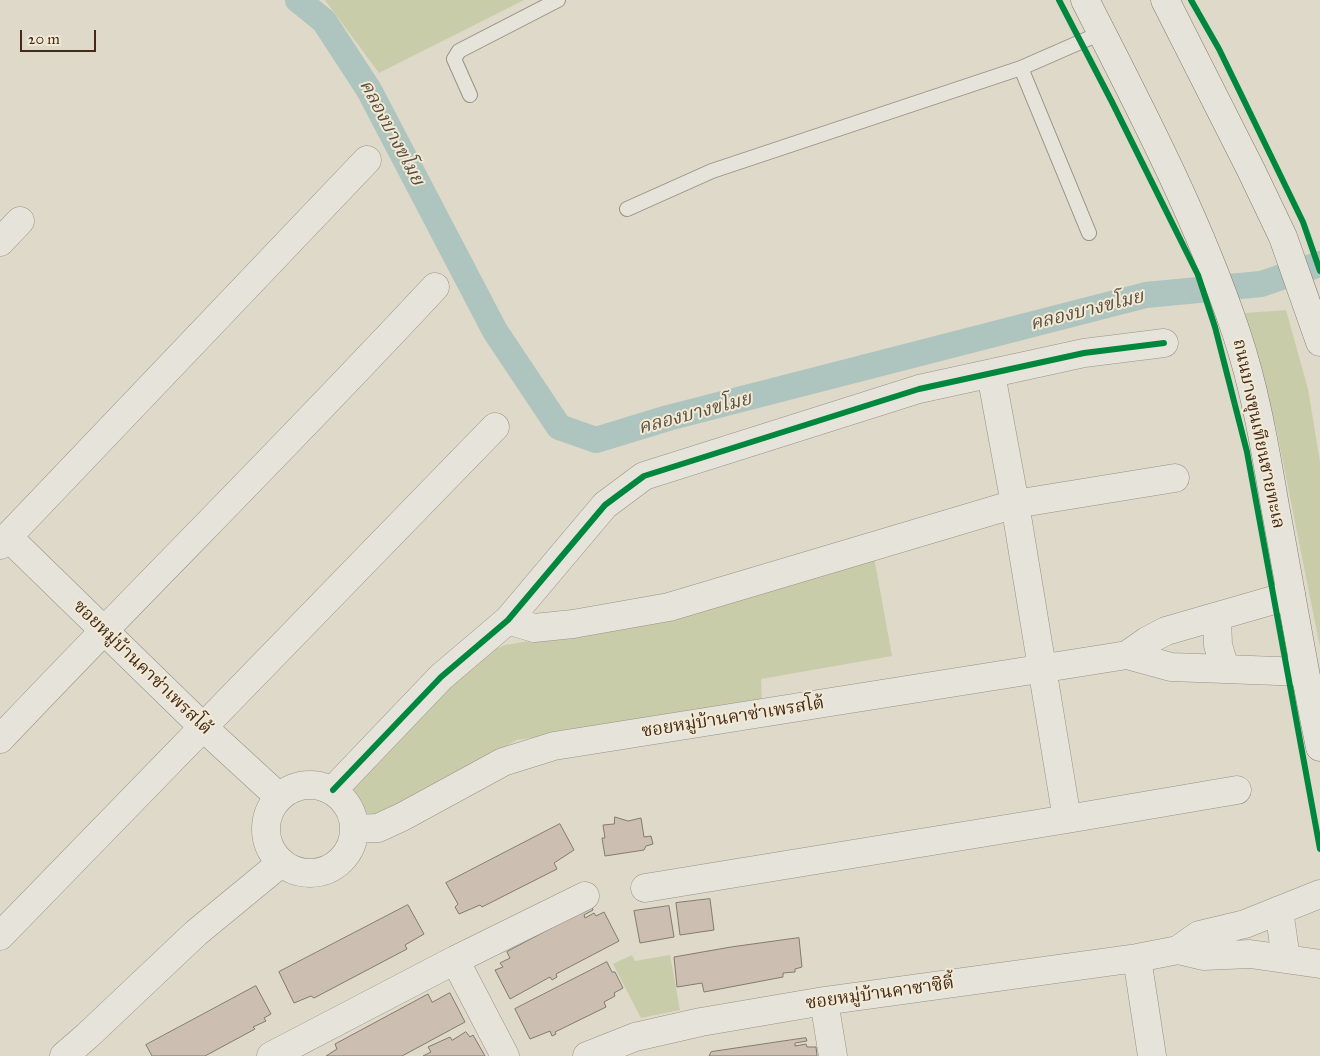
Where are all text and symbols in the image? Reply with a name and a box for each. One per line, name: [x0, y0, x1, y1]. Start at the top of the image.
scale bar: [22, 20, 99, 52]
text: 20 m: [28, 30, 60, 48]
water label: คลองบางขโมย: [354, 76, 428, 190]
water label: คลองบางขโมย: [1028, 286, 1146, 336]
street label: ถนนบางขุนเทียนชายทะเล: [1227, 337, 1289, 531]
water label: คลองบางขโมย: [636, 388, 754, 440]
street label: ซอยหมู่บ้านคาซ่าเพรสโต้: [68, 596, 216, 740]
street label: ซอยหมู่บ้านคาซ่าเพรสโต้: [640, 693, 826, 743]
street label: ซอยหมู่บ้านคาซาซิตี้: [804, 973, 956, 1015]

